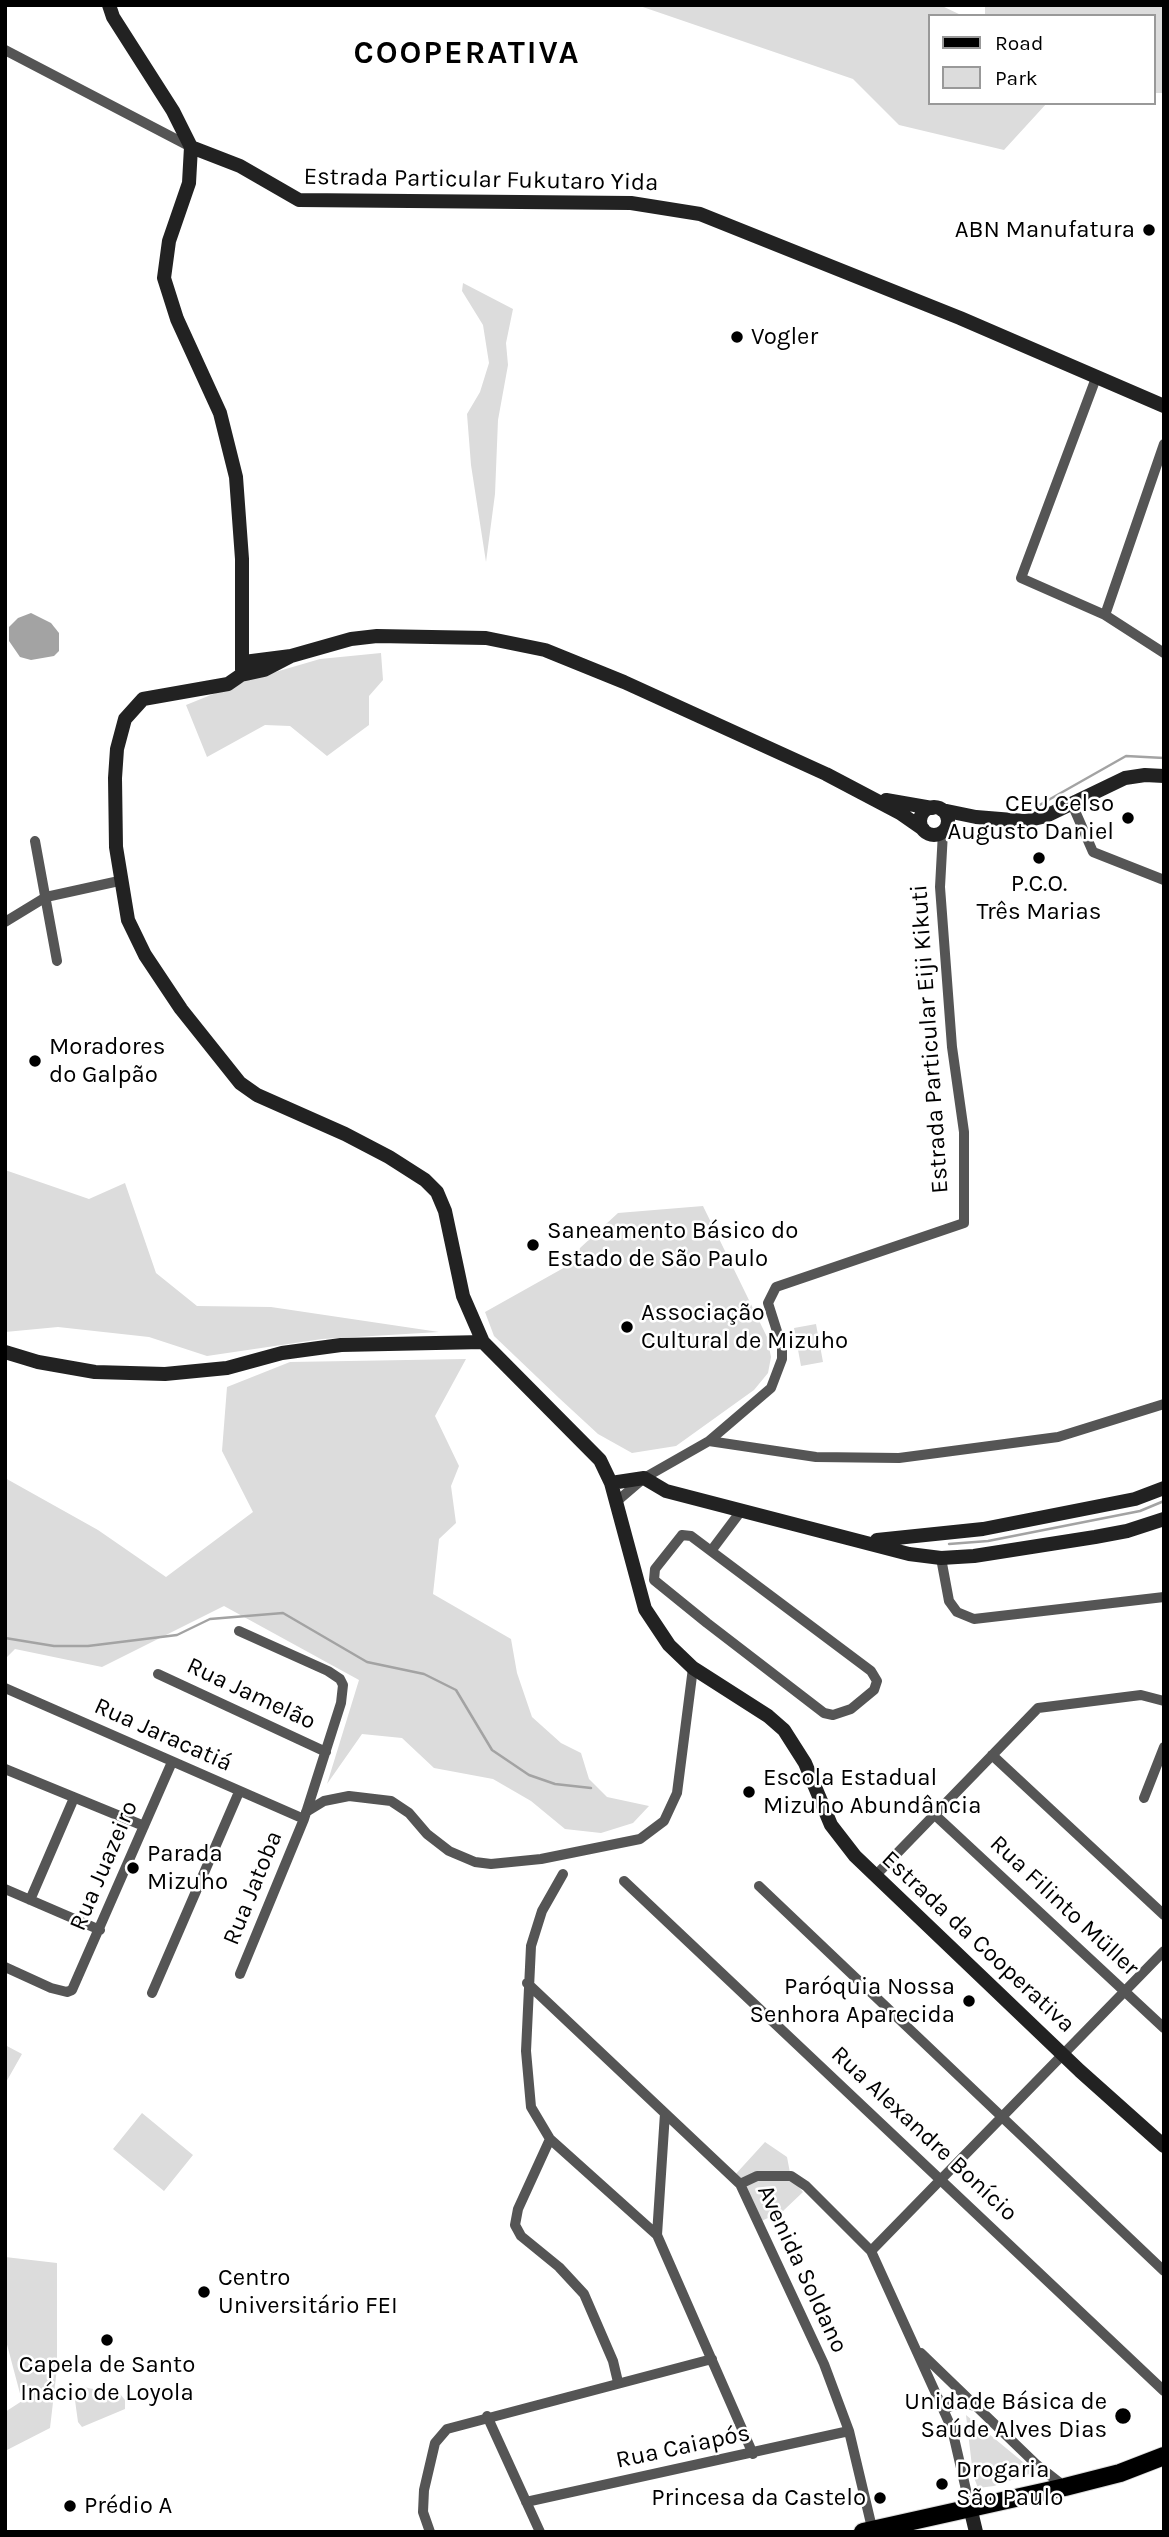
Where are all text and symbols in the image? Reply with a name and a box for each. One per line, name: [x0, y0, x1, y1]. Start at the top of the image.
legend: [928, 14, 1155, 105]
text: Road: [995, 31, 1043, 55]
district label: COOPERATIVA: [355, 35, 579, 73]
text: Park: [995, 66, 1038, 90]
street label: Estrada Particular Fukutaro Yida: [303, 163, 659, 197]
place label: ABN Manufatura: [955, 216, 1135, 244]
marker: ABN Manufatura: [1141, 222, 1157, 238]
place label: Vogler: [751, 323, 818, 351]
marker: Vogler: [729, 329, 745, 345]
place label: CEU Celso Augusto Daniel: [947, 790, 1114, 846]
marker: CEU Celso Augusto Daniel: [1120, 810, 1136, 826]
marker: P.C.O. Três Marias: [1031, 850, 1047, 866]
place label: P.C.O. Três Marias: [977, 870, 1101, 926]
street label: Estrada Particular Eiji Kikuti: [905, 884, 955, 1194]
place label: Moradores do Galpão: [49, 1033, 165, 1089]
marker: Moradores do Galpão: [27, 1053, 43, 1069]
place label: Saneamento Básico do Estado de São Paulo: [547, 1217, 798, 1273]
marker: Saneamento Básico do Estado de São Paulo: [525, 1237, 541, 1253]
place label: Associação Cultural de Mizuho: [641, 1299, 848, 1355]
marker: Associação Cultural de Mizuho: [619, 1319, 635, 1335]
street label: Rua Jamelão: [182, 1652, 320, 1736]
street label: Rua Jaracatiá: [90, 1692, 236, 1778]
place label: Escola Estadual Mizuho Abundância: [763, 1764, 981, 1820]
marker: Escola Estadual Mizuho Abundância: [741, 1784, 757, 1800]
street label: Rua Juazeiro: [64, 1797, 144, 1935]
street label: Rua Jatoba: [217, 1827, 289, 1949]
street label: Rua Filinto Müller: [983, 1830, 1145, 1982]
place label: Parada Mizuho: [147, 1840, 228, 1896]
street label: Estrada da Cooperativa: [875, 1845, 1081, 2039]
marker: Parada Mizuho: [125, 1860, 141, 1876]
place label: Paróquia Nossa Senhora Aparecida: [750, 1973, 955, 2029]
marker: Paróquia Nossa Senhora Aparecida: [961, 1993, 977, 2009]
street label: Rua Alexandre Bonício: [825, 2040, 1023, 2228]
street label: Avenida Soldano: [751, 2181, 853, 2357]
place label: Centro Universitário FEI: [218, 2264, 398, 2320]
marker: Centro Universitário FEI: [196, 2284, 212, 2300]
marker: Capela de Santo Inácio de Loyola: [99, 2332, 115, 2348]
place label: Capela de Santo Inácio de Loyola: [19, 2351, 195, 2407]
place label: Unidade Básica de Saúde Alves Dias: [904, 2388, 1107, 2444]
marker: Unidade Básica de Saúde Alves Dias: [1113, 2406, 1133, 2426]
street label: Rua Caiapós: [613, 2419, 753, 2475]
place label: Drogaria São Paulo: [956, 2456, 1063, 2512]
marker: Drogaria São Paulo: [934, 2476, 950, 2492]
place label: Princesa da Castelo: [651, 2484, 866, 2512]
marker: Princesa da Castelo: [872, 2490, 888, 2506]
place label: Prédio A: [84, 2492, 172, 2520]
marker: Prédio A: [62, 2498, 78, 2514]

